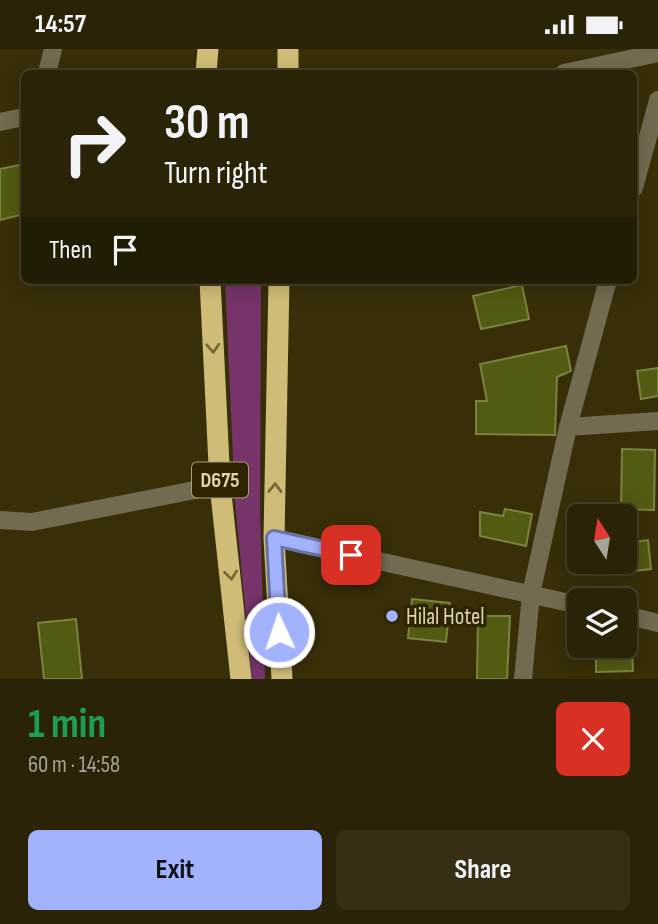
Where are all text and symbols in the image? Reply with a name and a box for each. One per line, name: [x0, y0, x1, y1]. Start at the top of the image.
text: 14:57: [35, 9, 86, 40]
text: 30 m: [164, 94, 249, 153]
icon: right: [49, 98, 140, 189]
text: Turn right: [164, 154, 268, 193]
icon: arrive: [106, 231, 144, 269]
text: Then: [49, 235, 92, 266]
one-way arrow: [206, 343, 221, 354]
road number: D675: [192, 463, 248, 497]
one-way arrow: [268, 483, 283, 494]
north arrow: [567, 504, 637, 574]
map controls: [567, 504, 637, 658]
pin: [321, 525, 381, 585]
icon: arrive: [332, 536, 370, 574]
one-way arrow: [223, 570, 238, 581]
button: layers: [567, 588, 637, 658]
position arrow: [242, 595, 316, 669]
place label: Hilal Hotel: [406, 603, 485, 631]
marker: Hilal Hotel: [384, 608, 400, 624]
text: 1 min: [28, 699, 106, 750]
button: close: [556, 702, 630, 776]
text: 60 m · 14:58: [28, 751, 120, 779]
button: Exit: [28, 830, 322, 910]
button: Share: [336, 830, 630, 910]

